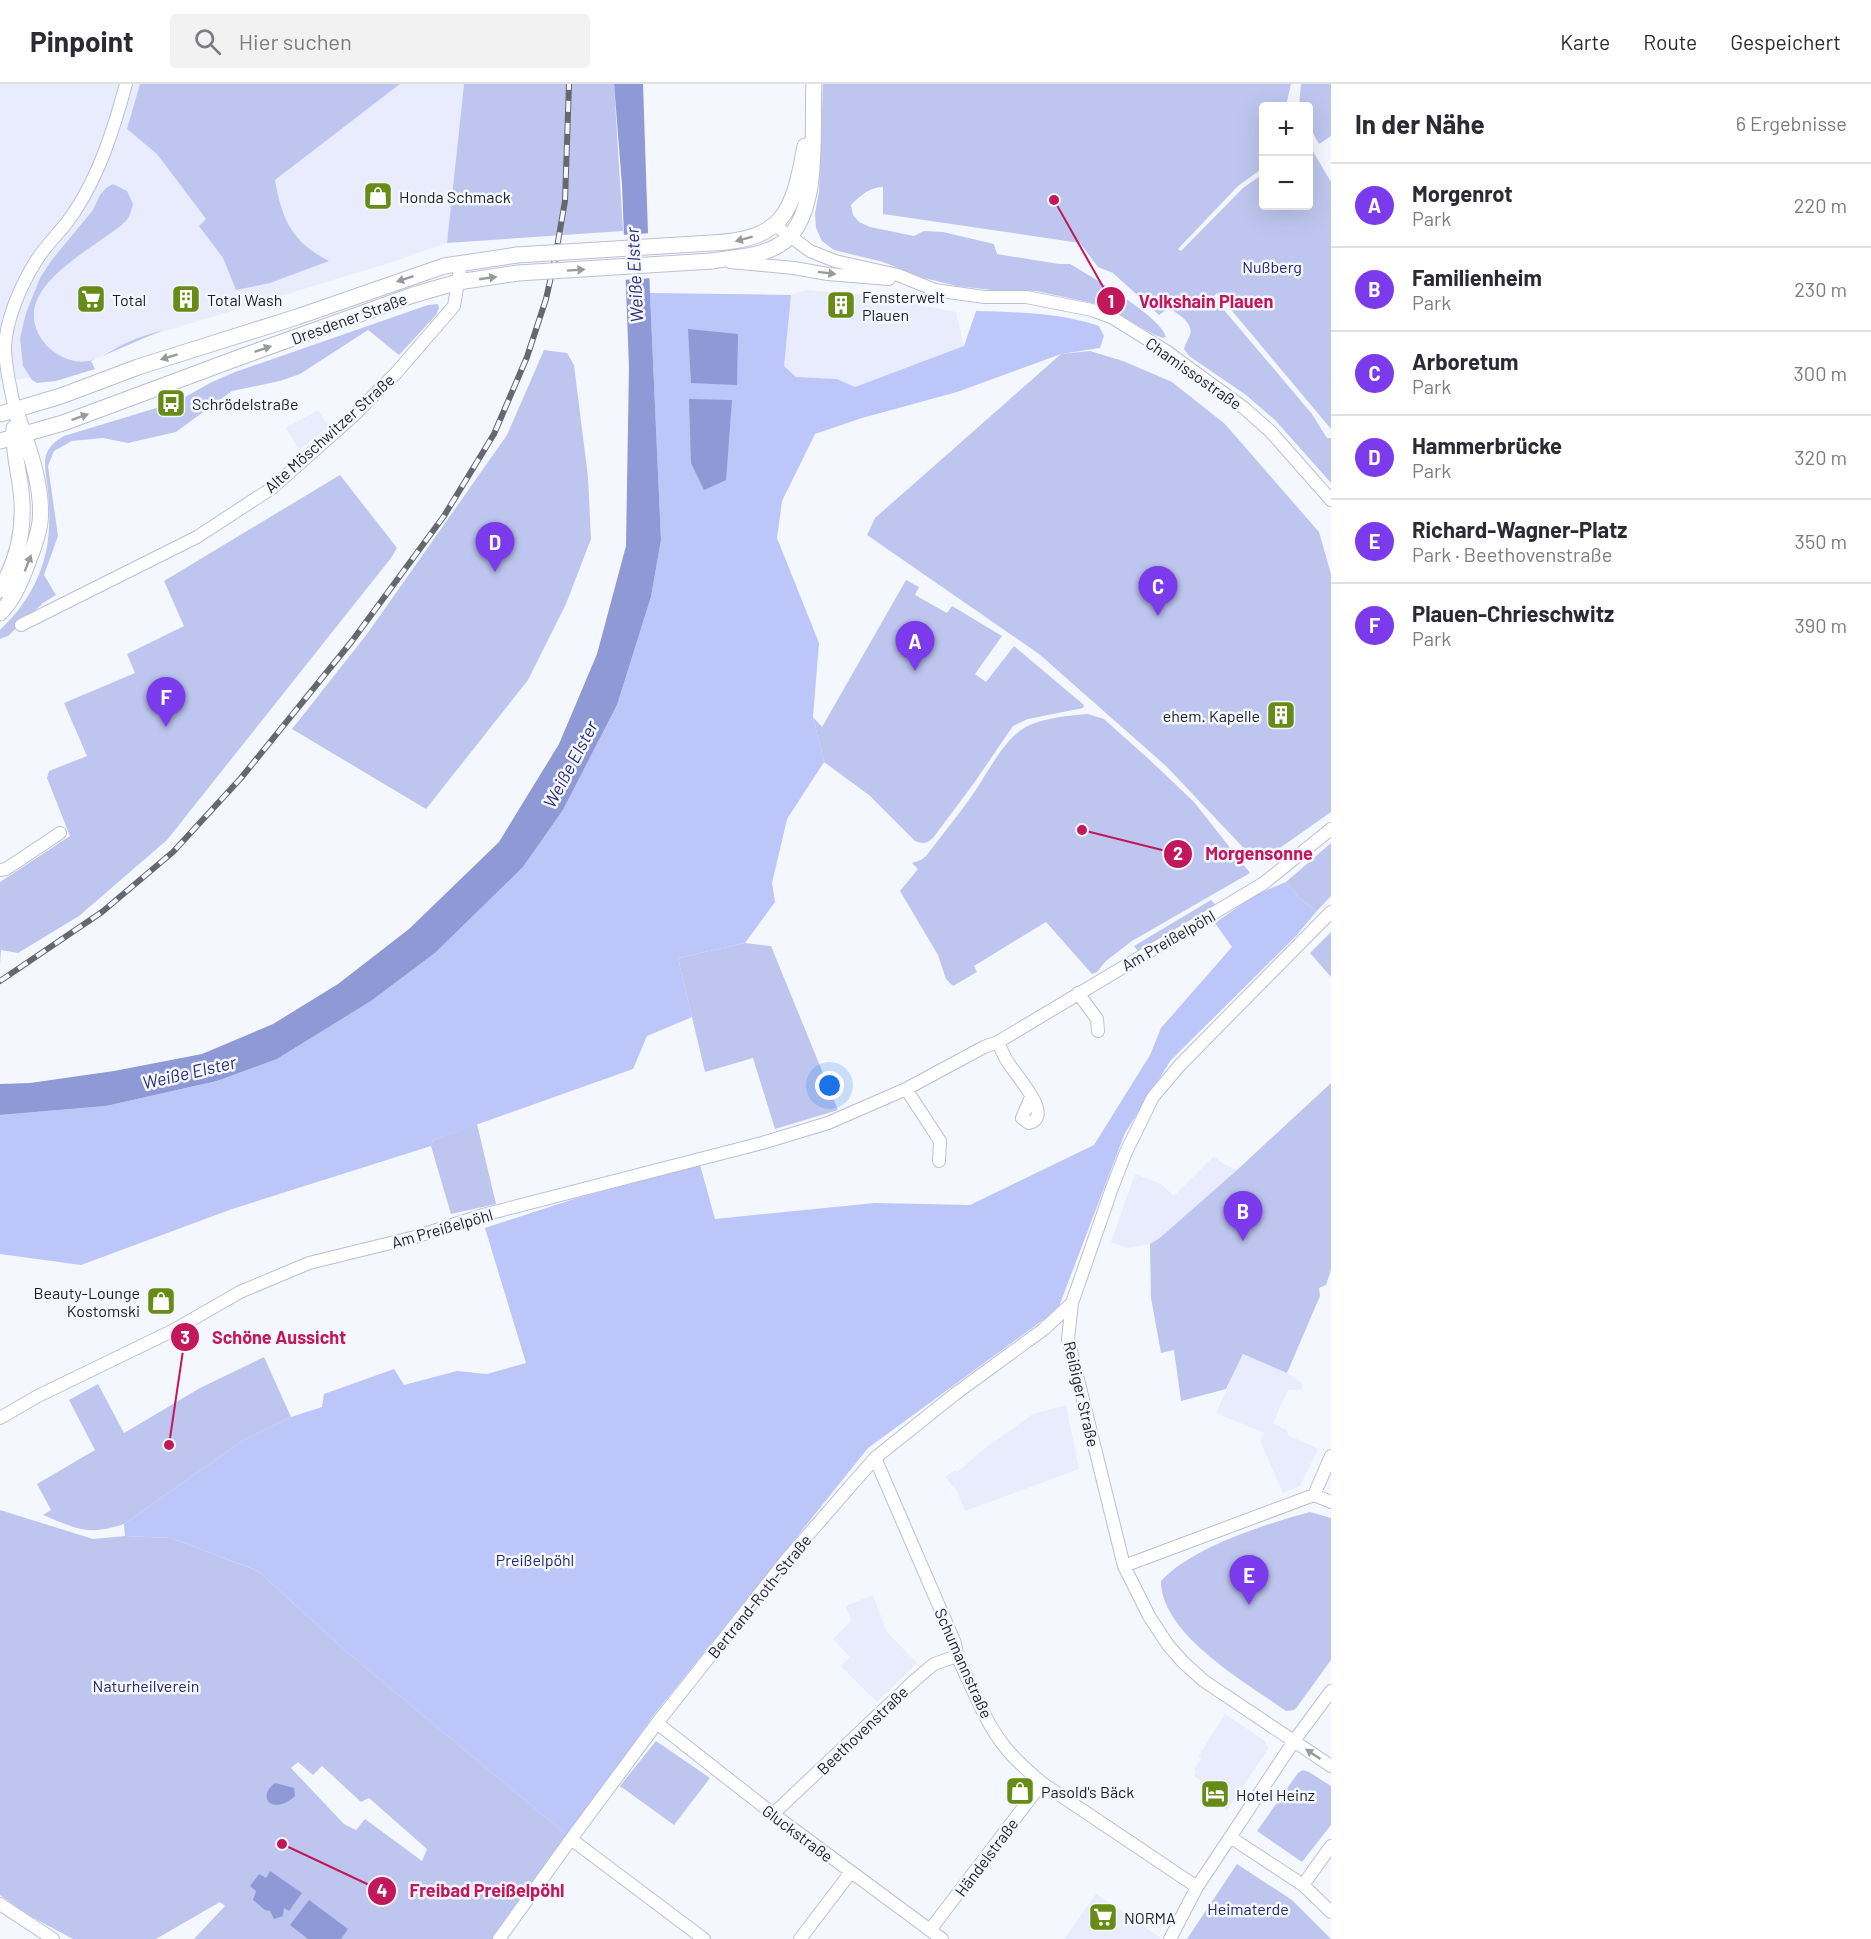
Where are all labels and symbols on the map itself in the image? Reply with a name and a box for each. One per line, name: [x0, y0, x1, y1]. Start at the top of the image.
shop icon: Honda Schmack: [362, 180, 394, 212]
place label: Honda Schmack: [399, 187, 511, 206]
water label: Weiße Elster: [620, 226, 647, 323]
one-way arrow: [735, 235, 753, 244]
park label: Nußberg: [1242, 257, 1302, 276]
one-way arrow: [567, 265, 586, 274]
one-way arrow: [818, 268, 837, 278]
one-way arrow: [479, 273, 498, 282]
one-way arrow: [396, 275, 414, 284]
supermarket icon: Total: [75, 283, 107, 315]
building icon: Total Wash: [170, 283, 202, 315]
callout: Volkshain Plauen: [1096, 283, 1285, 319]
place label: Fensterwelt Plauen: [862, 287, 945, 324]
street label: Dresdener Straße: [289, 288, 409, 348]
building icon: Fensterwelt Plauen: [825, 289, 857, 321]
place label: Total: [112, 290, 146, 309]
place label: Total Wash: [207, 290, 282, 309]
text: 1: [1108, 290, 1114, 312]
text: Volkshain Plauen: [1139, 290, 1273, 312]
street label: Chamissostraße: [1142, 333, 1246, 413]
one-way arrow: [254, 343, 272, 353]
one-way arrow: [160, 353, 178, 362]
street label: Alte Möschwitzer Straße: [260, 370, 398, 496]
bus stop icon: Schrödelstraße: [155, 387, 187, 419]
place label: Schrödelstraße: [192, 394, 298, 413]
one-way arrow: [71, 411, 89, 421]
pin: D: [476, 522, 514, 572]
one-way arrow: [23, 553, 33, 571]
pin: C: [1138, 566, 1178, 616]
pin: A: [896, 622, 934, 671]
pin: F: [146, 678, 186, 727]
building icon: ehem. Kapelle: [1265, 699, 1297, 731]
place label: ehem. Kapelle: [1163, 706, 1260, 725]
water label: Weiße Elster: [538, 716, 602, 811]
callout: Morgensonne: [1163, 836, 1324, 872]
text: 2: [1173, 842, 1183, 864]
text: Morgensonne: [1205, 842, 1313, 864]
street label: Am Preißelpöhl: [1118, 906, 1218, 974]
water label: Weiße Elster: [140, 1050, 239, 1093]
your location: [815, 1071, 844, 1100]
pin: B: [1224, 1192, 1262, 1241]
street label: Am Preißelpöhl: [389, 1204, 495, 1252]
place label: Beauty-Lounge Kostomski: [33, 1283, 140, 1320]
shop icon: Beauty-Lounge Kostomski: [145, 1285, 177, 1317]
callout: Schöne Aussicht: [170, 1319, 358, 1355]
text: 3: [180, 1326, 190, 1348]
text: Schöne Aussicht: [212, 1326, 346, 1348]
street label: Reißiger Straße: [1061, 1339, 1103, 1449]
street label: Bertrand-Roth-Straße: [703, 1530, 815, 1662]
park label: Preißelpöhl: [496, 1550, 574, 1569]
pin: E: [1230, 1556, 1268, 1605]
street label: Schumannstraße: [931, 1605, 997, 1721]
park label: Naturheilverein: [93, 1676, 199, 1695]
street label: Beethovenstraße: [813, 1682, 911, 1778]
one-way arrow: [1305, 1748, 1321, 1760]
shop icon: Pasold's Bäck: [1004, 1775, 1036, 1807]
hotel icon: Hotel Heinz: [1199, 1778, 1231, 1810]
place label: Pasold's Bäck: [1041, 1782, 1134, 1801]
place label: Hotel Heinz: [1236, 1785, 1315, 1804]
street label: Gluckstraße: [759, 1800, 837, 1866]
street label: Händelstraße: [950, 1814, 1022, 1900]
callout: Freibad Preißelpöhl: [367, 1873, 576, 1909]
text: 4: [377, 1879, 388, 1901]
text: Freibad Preißelpöhl: [410, 1879, 564, 1901]
park label: Heimaterde: [1207, 1899, 1289, 1918]
supermarket icon: NORMA: [1087, 1901, 1119, 1933]
place label: NORMA: [1124, 1908, 1176, 1927]

